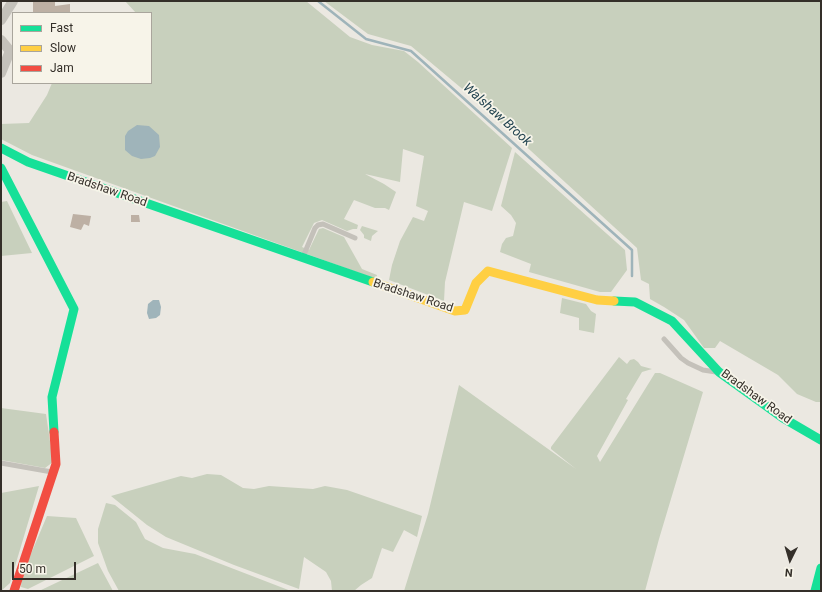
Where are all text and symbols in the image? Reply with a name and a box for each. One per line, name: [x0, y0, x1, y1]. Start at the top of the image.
legend: [12, 12, 152, 84]
text: Fast: [50, 21, 73, 35]
text: Slow: [50, 41, 76, 55]
text: Jam: [50, 61, 74, 75]
water label: Walshaw Brook: [460, 80, 534, 150]
street label: Bradshaw Road: [65, 170, 149, 210]
street label: Bradshaw Road: [371, 276, 455, 316]
street label: Bradshaw Road: [718, 367, 794, 427]
north arrow: [770, 540, 810, 580]
scale bar: [14, 554, 78, 580]
text: 50 m: [19, 562, 46, 576]
text: N: [784, 566, 793, 579]

